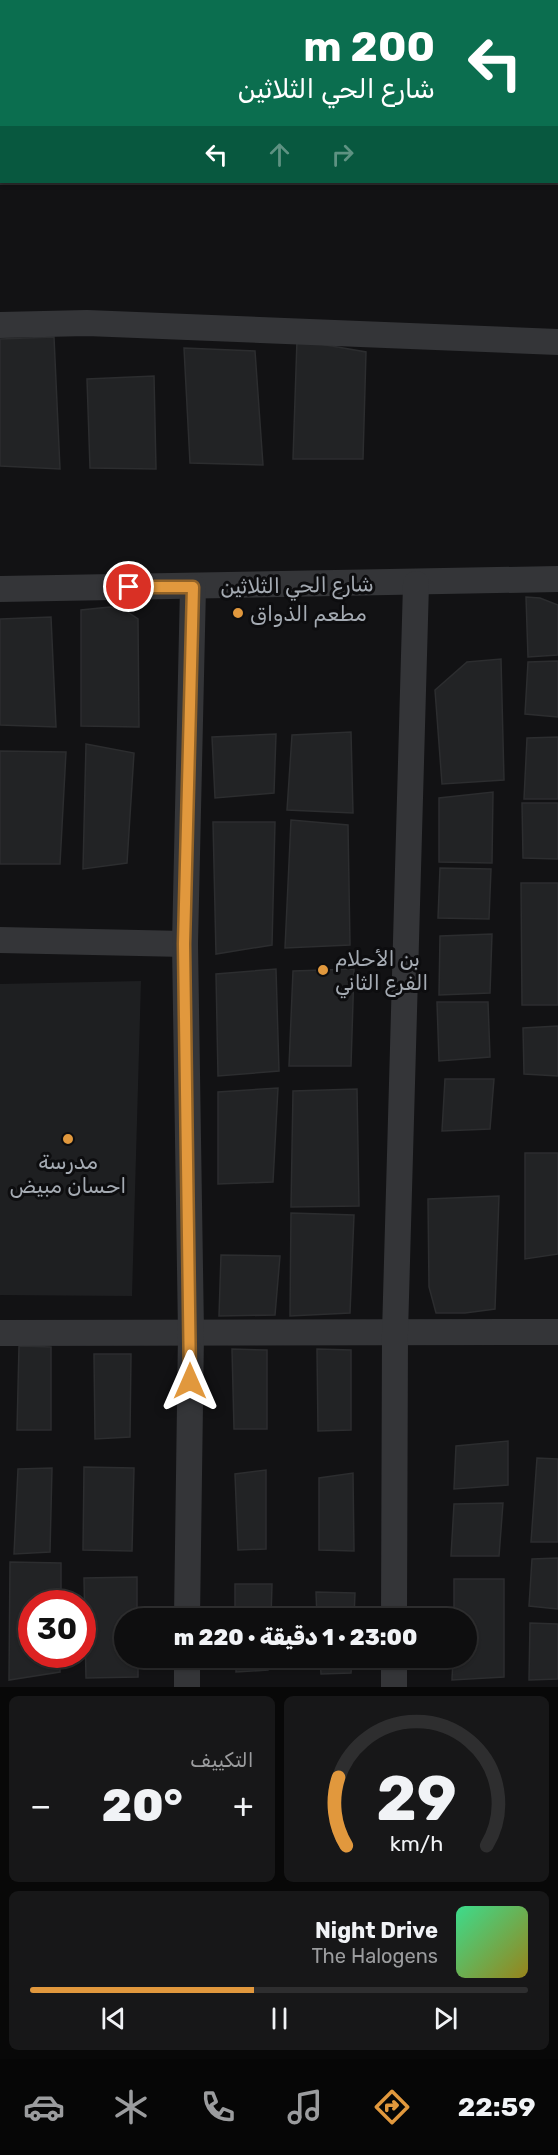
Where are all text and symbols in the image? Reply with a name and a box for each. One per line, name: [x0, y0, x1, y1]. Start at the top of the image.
text: 200 m: [303, 22, 435, 72]
icon: left: [456, 24, 534, 102]
text: شارع الحي الثلاثين: [238, 73, 435, 105]
icon: left: [200, 138, 233, 171]
icon: ahead: [263, 138, 296, 171]
icon: right: [326, 138, 359, 171]
pin: [103, 561, 154, 612]
icon: arrive: [112, 570, 145, 603]
street label: شارع الحي الثلاثين: [220, 571, 374, 603]
place label: مطعم الذواق: [250, 601, 367, 628]
marker: مطعم الذواق: [231, 606, 245, 620]
place label: بن الأحلام الفرع الثاني: [335, 946, 428, 999]
marker: بن الأحلام الفرع الثاني: [316, 963, 330, 977]
marker: مدرسة احسان مبيض: [61, 1132, 75, 1146]
place label: مدرسة احسان مبيض: [10, 1149, 126, 1198]
position arrow: [158, 1349, 222, 1413]
speed limit sign: 30: [18, 1590, 96, 1668]
text: 23:00 · 1 دقيقة · 220 m: [174, 1624, 417, 1651]
text: التكييف: [190, 1748, 254, 1772]
text: 29: [376, 1762, 457, 1836]
text: 20°: [102, 1779, 183, 1832]
text: −: [30, 1786, 51, 1825]
text: +: [233, 1786, 254, 1825]
text: km/h: [389, 1831, 443, 1856]
text: Night Drive: [315, 1917, 438, 1944]
text: The Halogens: [311, 1944, 438, 1968]
icon: previous: [97, 2002, 130, 2035]
icon: pause: [263, 2002, 296, 2035]
icon: next: [429, 2002, 462, 2035]
icon: car: [23, 2086, 65, 2128]
icon: climate: [110, 2086, 152, 2128]
icon: phone: [197, 2086, 239, 2128]
icon: music: [284, 2086, 326, 2128]
icon: directions: [371, 2086, 413, 2128]
text: 22:59: [458, 2091, 535, 2123]

